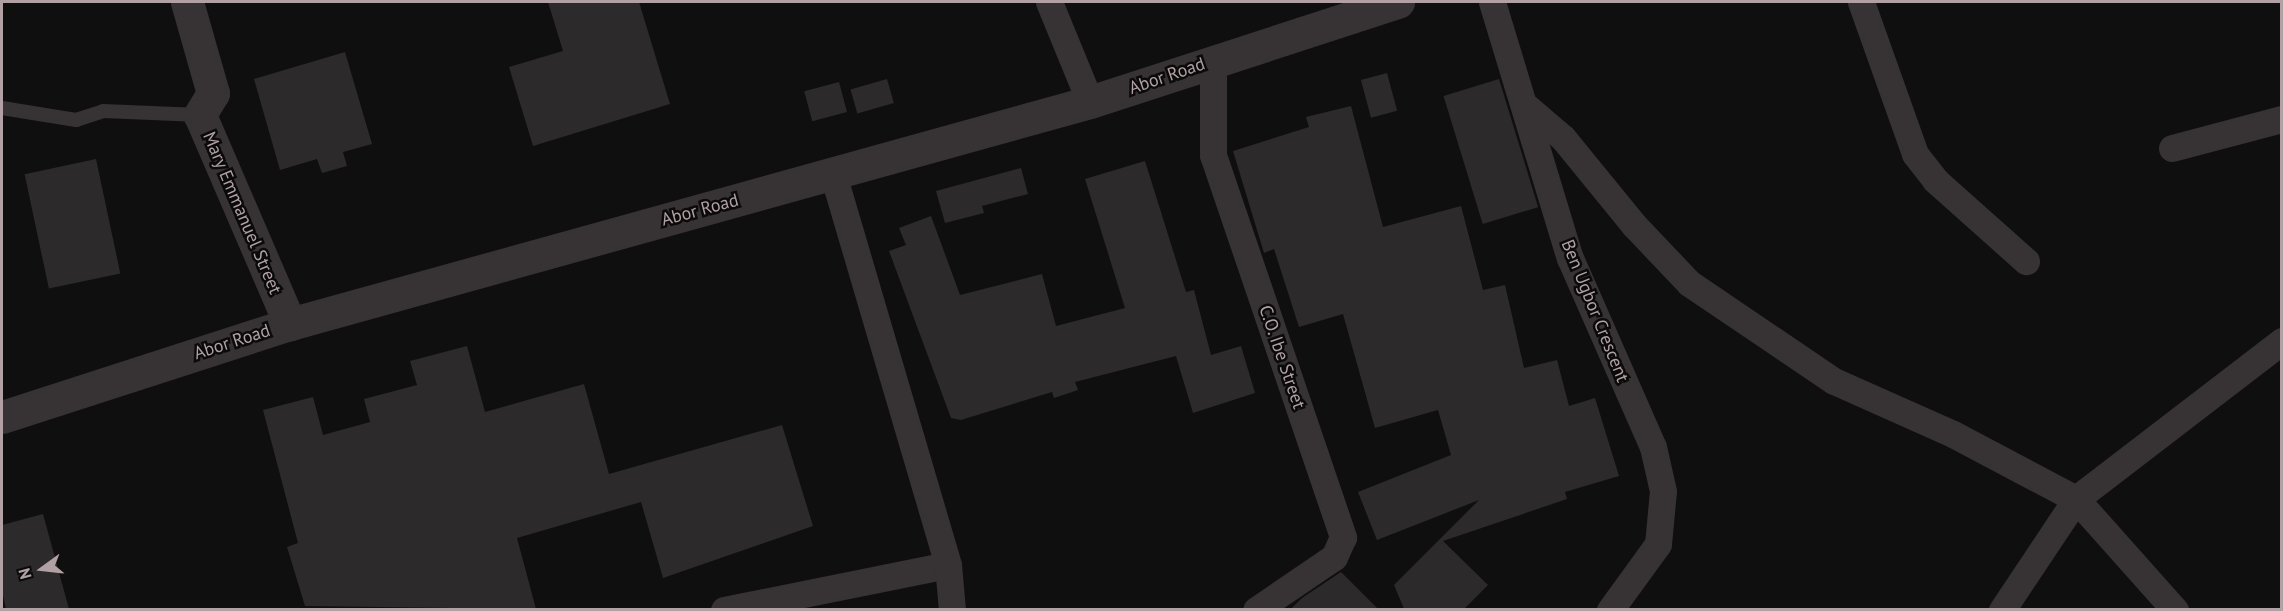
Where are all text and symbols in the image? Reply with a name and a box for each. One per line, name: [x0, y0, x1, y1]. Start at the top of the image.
street label: Abor Road: [1126, 53, 1208, 99]
street label: Mary Emmanuel Street: [198, 128, 286, 298]
street label: Abor Road: [659, 189, 741, 231]
street label: Ben Ugbor Crescent: [1557, 237, 1633, 385]
street label: C.O. Ibe Street: [1254, 302, 1310, 412]
street label: Abor Road: [191, 320, 273, 364]
north arrow: [12, 539, 72, 599]
text: N: [14, 566, 36, 581]

